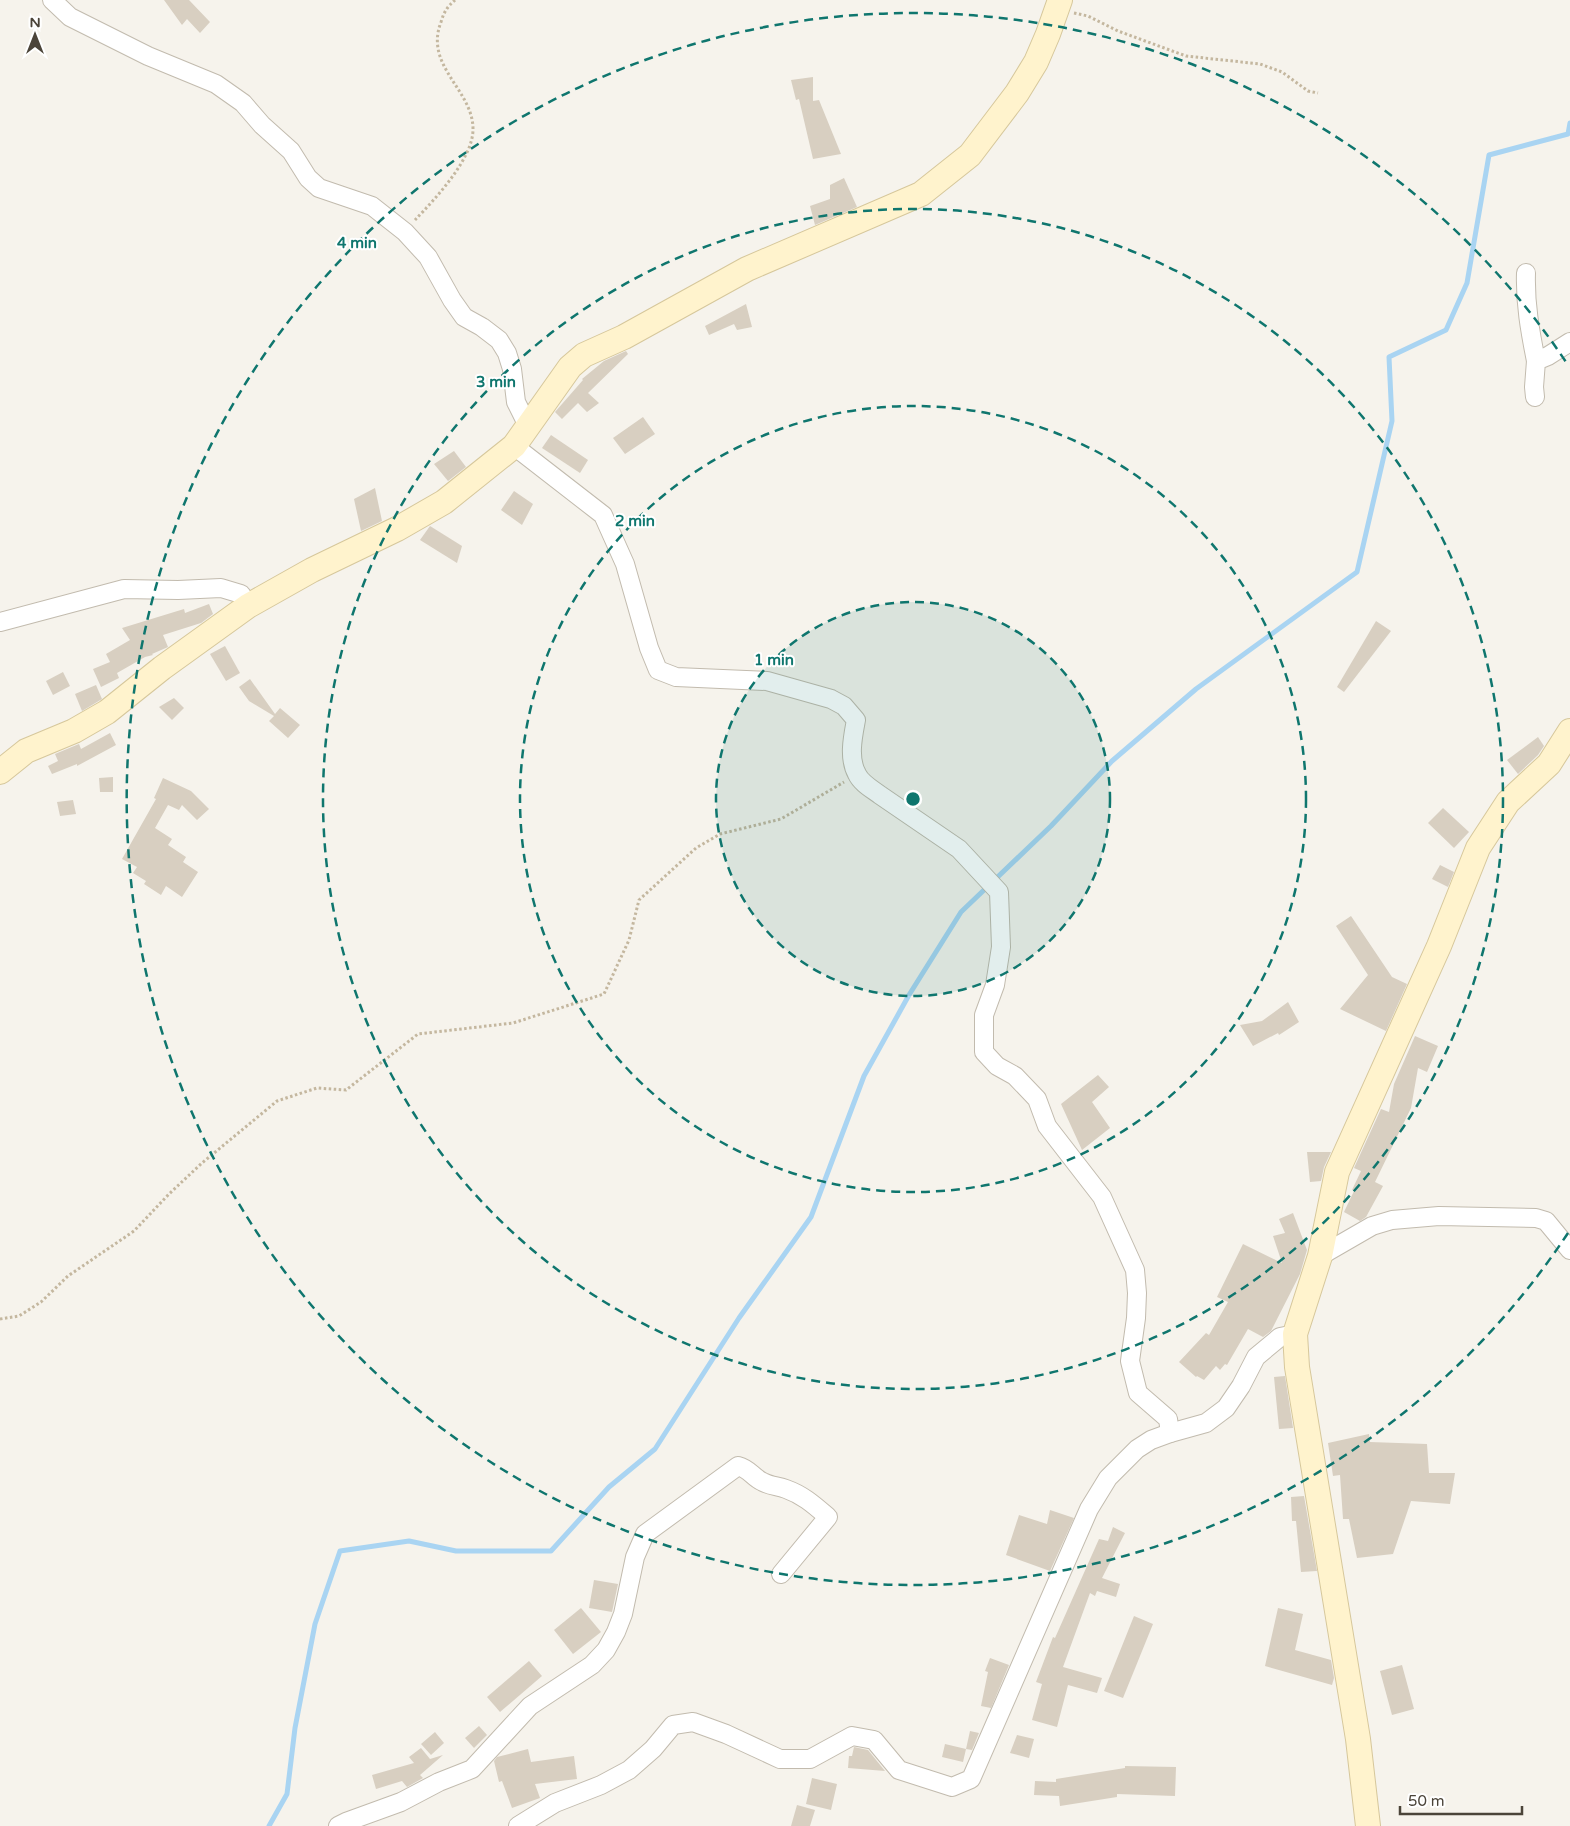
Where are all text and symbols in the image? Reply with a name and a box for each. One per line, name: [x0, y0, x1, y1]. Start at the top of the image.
north arrow: [10, 10, 60, 60]
text: N: [29, 14, 41, 31]
text: 4 min: [337, 234, 377, 252]
text: 3 min: [476, 373, 516, 391]
text: 2 min: [615, 512, 655, 530]
text: 1 min: [754, 651, 794, 669]
centre of rings: [904, 790, 922, 808]
scale bar: [1400, 1784, 1522, 1816]
text: 50 m: [1408, 1792, 1445, 1810]

